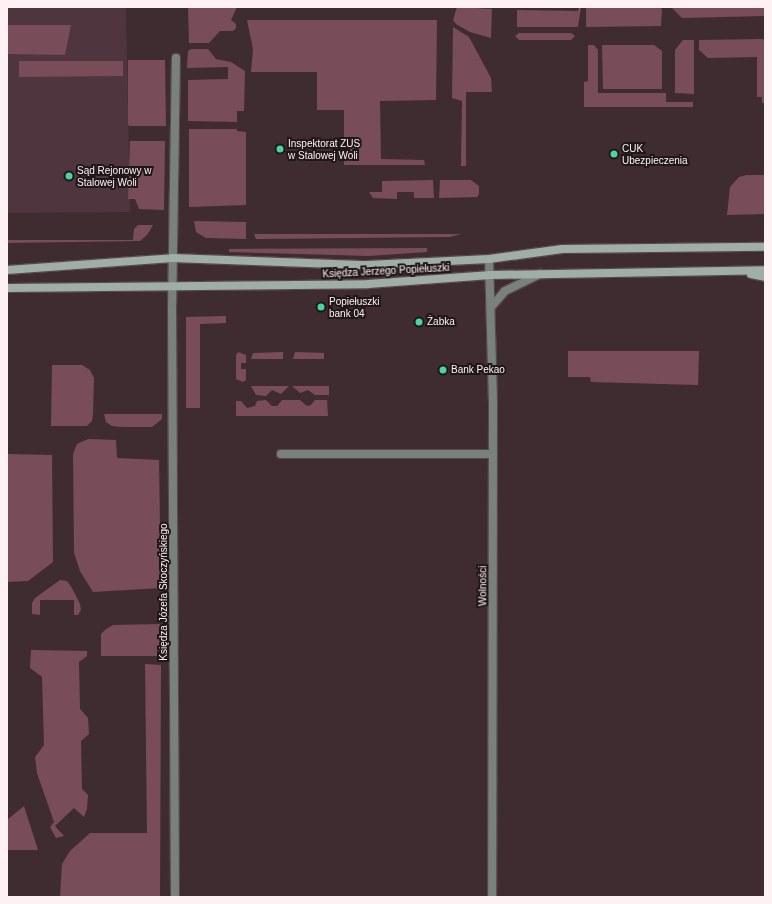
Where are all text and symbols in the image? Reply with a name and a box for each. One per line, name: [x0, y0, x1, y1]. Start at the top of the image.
place label: Inspektorat ZUS w Stalowej Woli: [288, 137, 360, 160]
place label: CUK Ubezpieczenia: [622, 142, 688, 166]
marker: Inspektorat ZUS w Stalowej Woli: [275, 144, 285, 154]
marker: CUK Ubezpieczenia: [609, 149, 619, 159]
place label: Sąd Rejonowy w Stalowej Woli: [77, 164, 151, 188]
marker: Sąd Rejonowy w Stalowej Woli: [64, 171, 74, 181]
street label: Księdza Jerzego Popiełuszki: [322, 262, 450, 280]
place label: Popiełuszki bank 04: [329, 295, 380, 318]
marker: Popiełuszki bank 04: [316, 302, 326, 312]
place label: Żabka: [427, 316, 455, 328]
marker: Żabka: [414, 317, 424, 327]
place label: Bank Pekao: [451, 364, 505, 376]
marker: Bank Pekao: [438, 365, 448, 375]
street label: Księdza Józefa Skoczyńskiego: [158, 523, 170, 661]
street label: Wolności: [477, 566, 489, 606]

